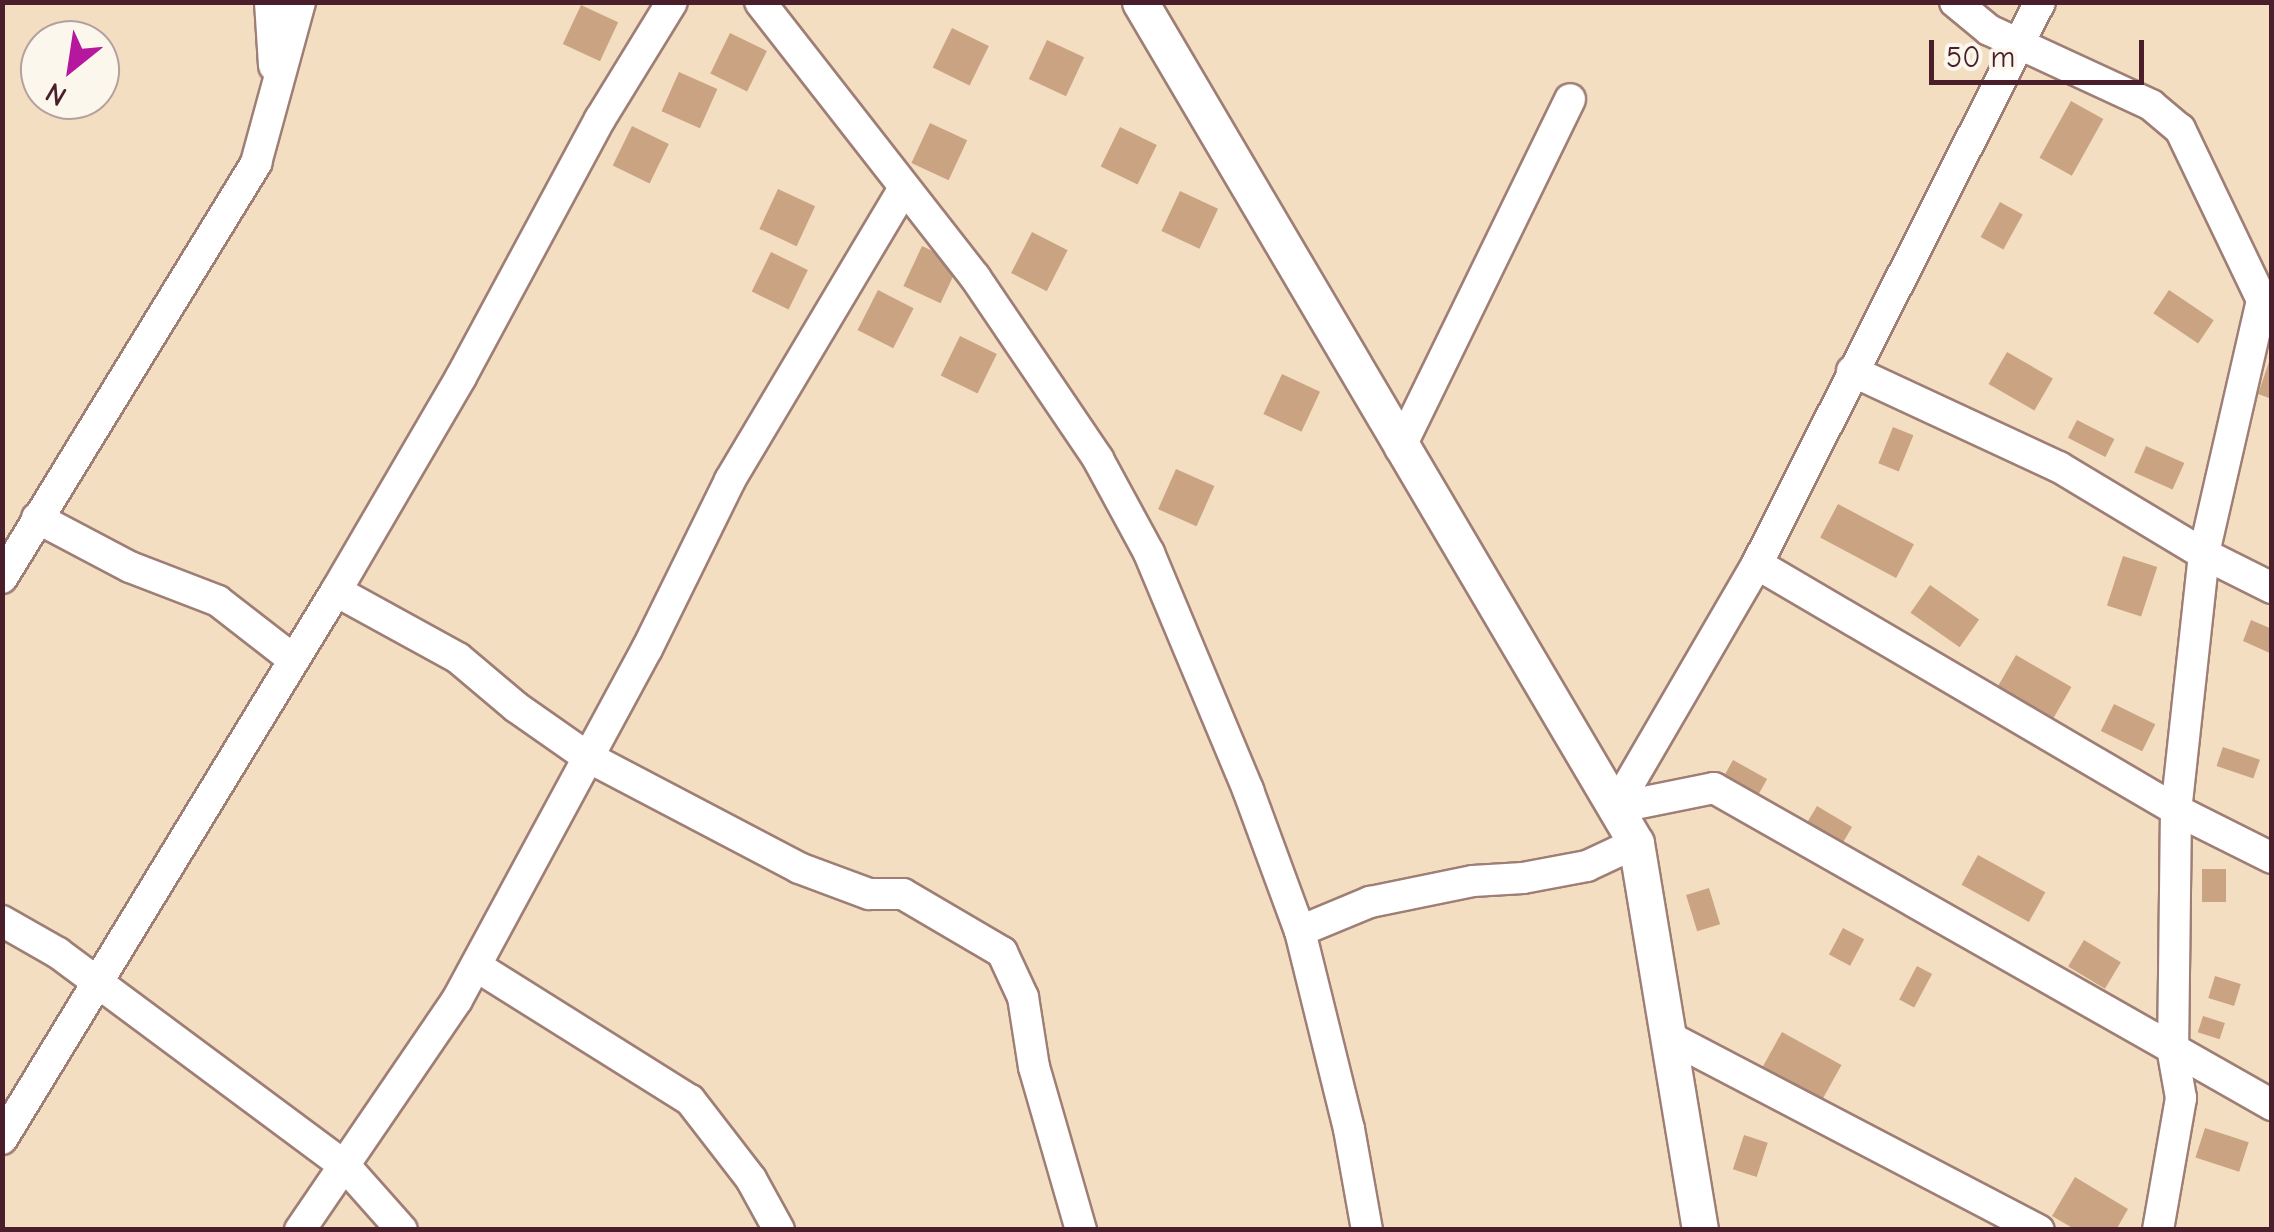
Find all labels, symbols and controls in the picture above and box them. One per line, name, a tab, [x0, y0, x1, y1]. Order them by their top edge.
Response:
north arrow	[20, 20, 120, 120]
scale bar	[1934, 20, 2149, 82]
text: 50 m	[1946, 40, 2015, 75]
text: N	[40, 76, 72, 113]

